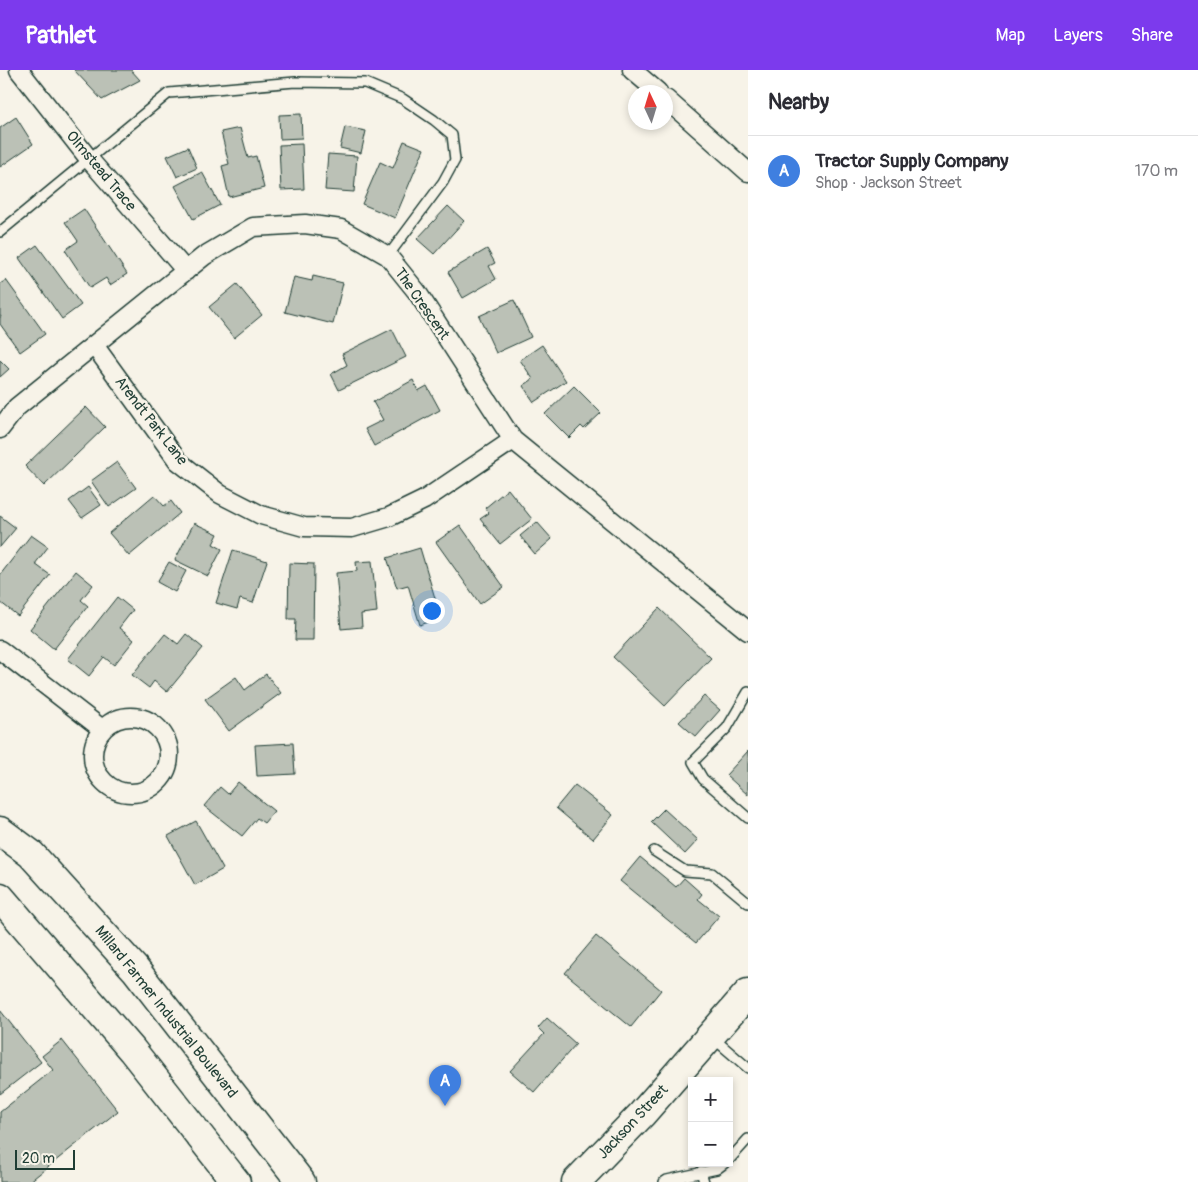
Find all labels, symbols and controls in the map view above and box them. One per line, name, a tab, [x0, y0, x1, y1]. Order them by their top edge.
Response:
text: Pathlet	[25, 21, 96, 50]
text: Map	[996, 24, 1025, 47]
text: Layers	[1053, 24, 1103, 47]
text: Share	[1131, 24, 1173, 47]
north arrow	[628, 85, 673, 130]
text: Nearby	[768, 89, 829, 116]
street label: Olmstead Trace	[62, 127, 141, 216]
text: Tractor Supply Company	[815, 149, 1008, 173]
text: A	[779, 161, 789, 181]
text: 170 m	[1135, 161, 1178, 181]
text: Shop · Jackson Street	[815, 173, 962, 193]
street label: The Crescent	[390, 264, 454, 344]
street label: Arendt Park Lane	[110, 373, 192, 470]
your location	[419, 598, 445, 624]
street label: Millard Farmer Industrial Boulevard	[91, 922, 241, 1102]
pin: A	[429, 1065, 461, 1106]
map controls	[688, 1077, 733, 1167]
button: +	[688, 1077, 733, 1122]
street label: Jackson Street	[594, 1080, 673, 1163]
button: −	[688, 1122, 733, 1167]
scale bar	[15, 1147, 75, 1170]
text: 20 m	[22, 1150, 55, 1167]

